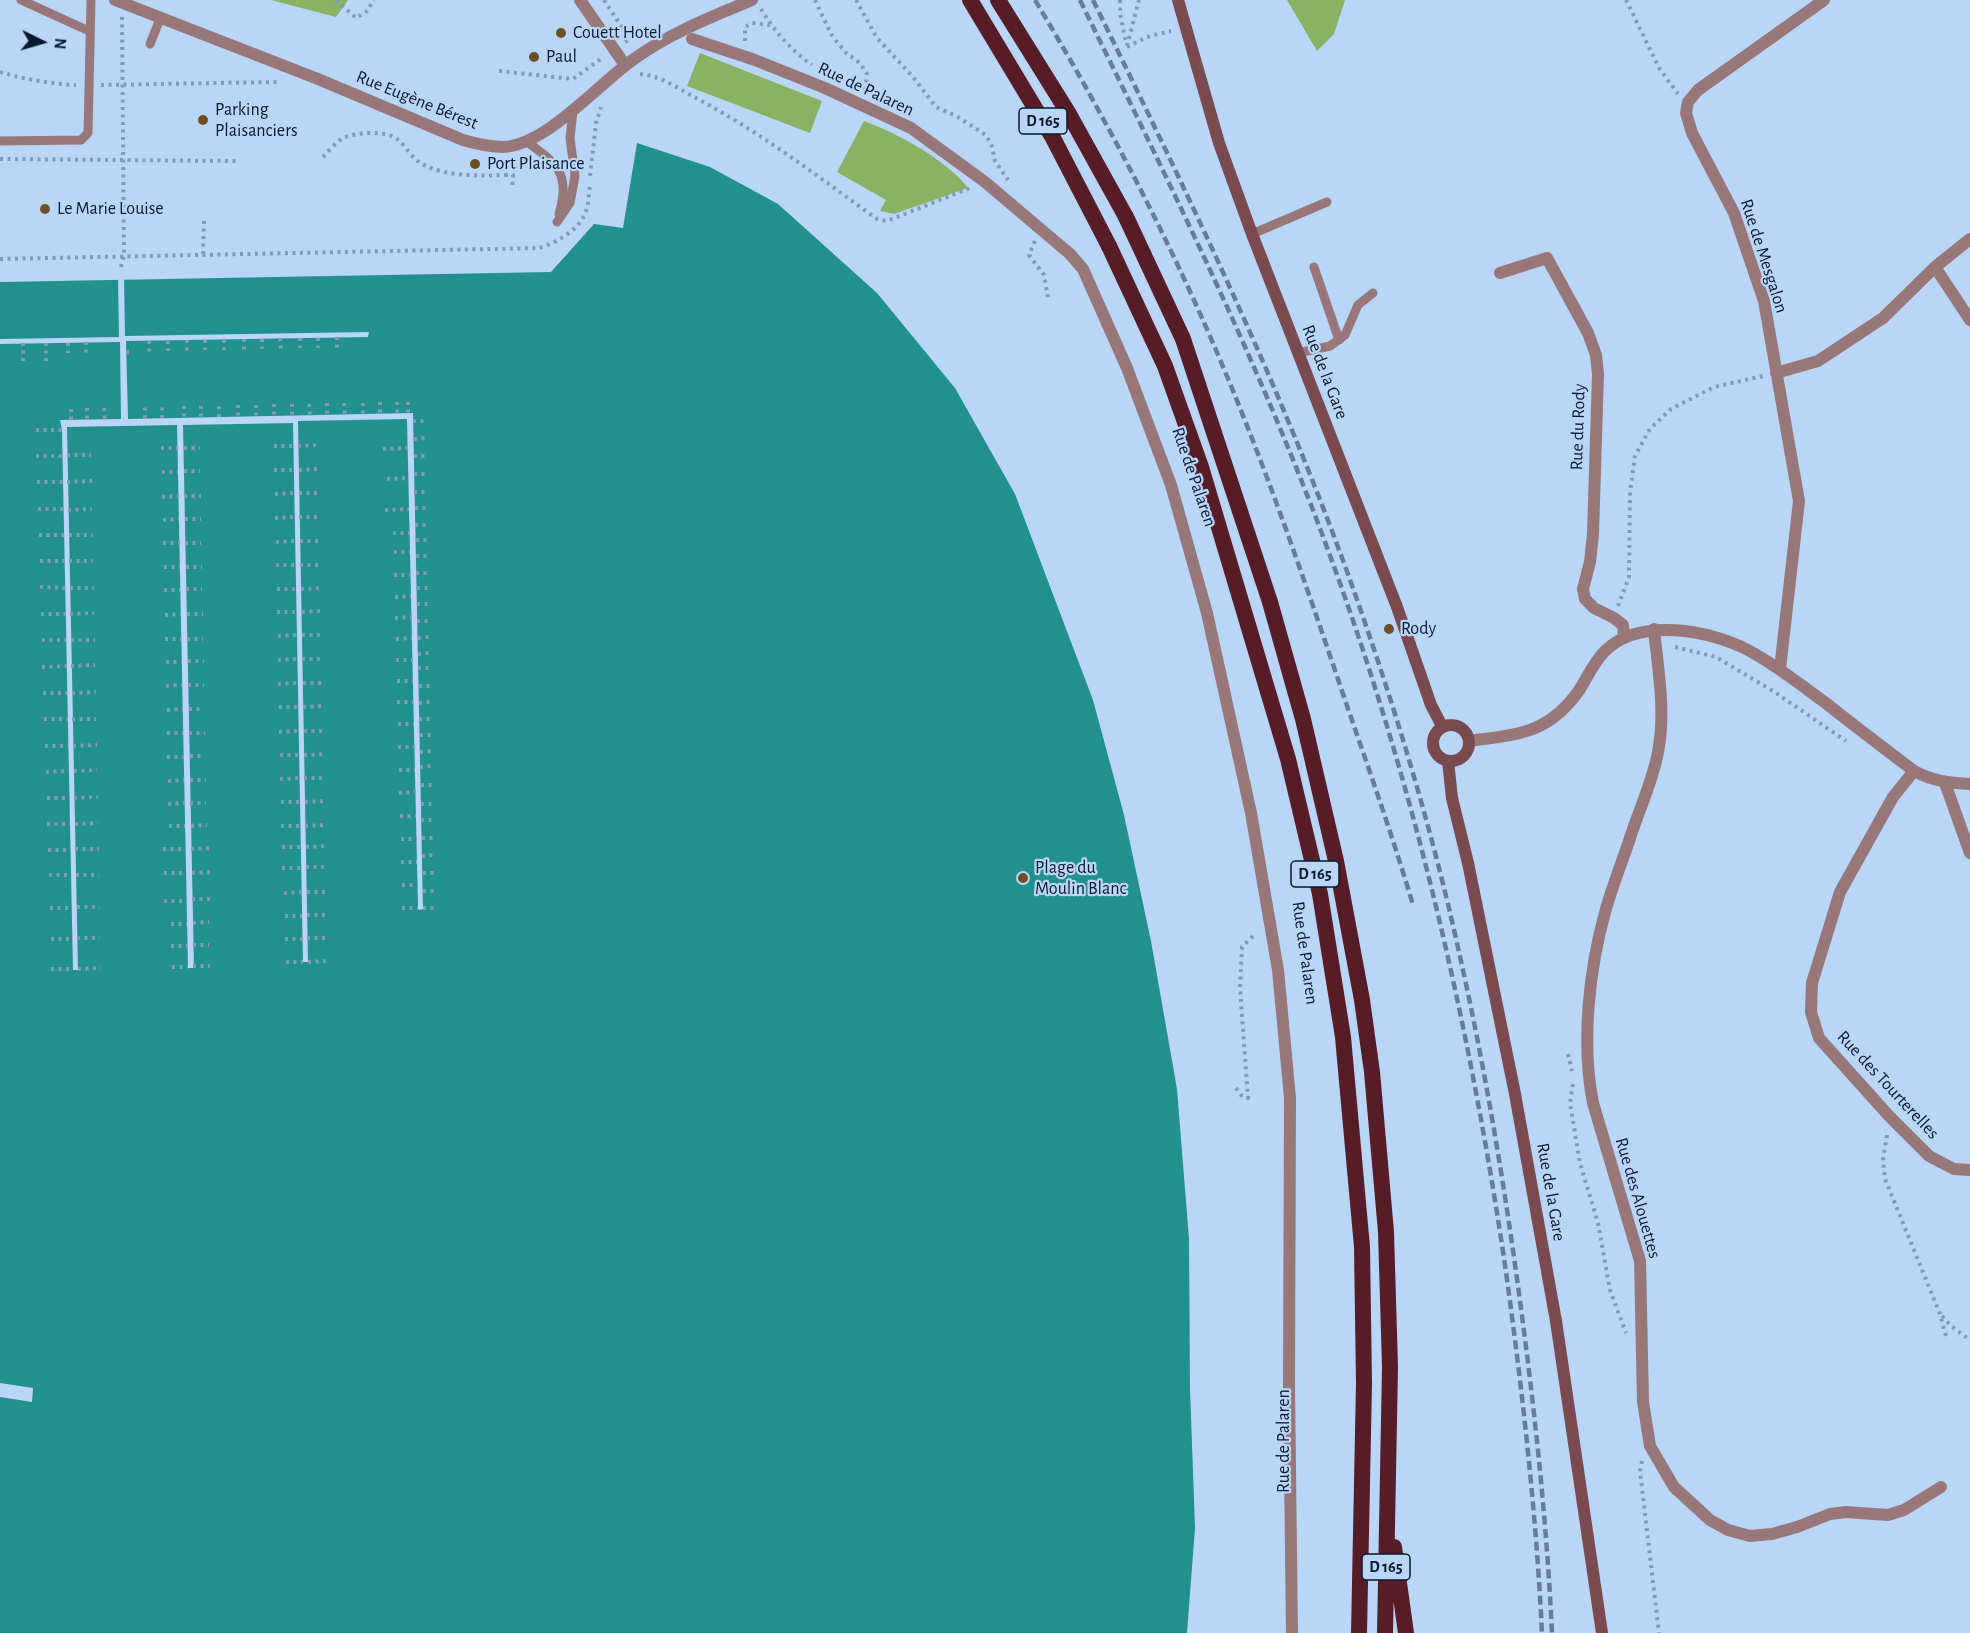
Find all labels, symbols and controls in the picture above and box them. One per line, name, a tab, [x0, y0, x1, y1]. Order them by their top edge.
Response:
north arrow	[12, 12, 72, 72]
place label: Couett Hotel	[573, 22, 662, 44]
marker: Couett Hotel	[554, 26, 568, 40]
text: N	[51, 37, 68, 50]
place label: Paul	[546, 46, 577, 68]
marker: Paul	[527, 50, 541, 64]
street label: Rue de Palaren	[814, 57, 918, 121]
street label: Rue Eugène Bérest	[353, 66, 481, 134]
place label: Parking Plaisanciers	[215, 99, 298, 142]
road number: D 165	[1019, 108, 1067, 134]
marker: Parking Plaisanciers	[196, 113, 210, 127]
place label: Port Plaisance	[487, 153, 585, 175]
marker: Port Plaisance	[468, 157, 482, 171]
street label: Rue de Mesgalon	[1735, 196, 1793, 316]
place label: Le Marie Louise	[57, 198, 164, 220]
marker: Le Marie Louise	[38, 202, 52, 216]
street label: Rue de la Gare	[1297, 322, 1353, 422]
street label: Rue du Rody	[1566, 383, 1590, 471]
street label: Rue de Palaren	[1167, 424, 1221, 530]
place label: Rody	[1401, 618, 1436, 640]
marker: Rody	[1382, 622, 1396, 636]
place label: Plage du Moulin Blanc	[1035, 857, 1126, 900]
road number: D 165	[1291, 861, 1339, 887]
marker: Plage du Moulin Blanc	[1016, 871, 1030, 885]
street label: Rue de Palaren	[1287, 900, 1323, 1006]
street label: Rue des Tourterelles	[1832, 1026, 1944, 1144]
street label: Rue des Alouettes	[1610, 1135, 1666, 1261]
street label: Rue de la Gare	[1532, 1141, 1570, 1243]
street label: Rue de Palaren	[1273, 1389, 1295, 1493]
road number: D 165	[1362, 1554, 1410, 1580]

